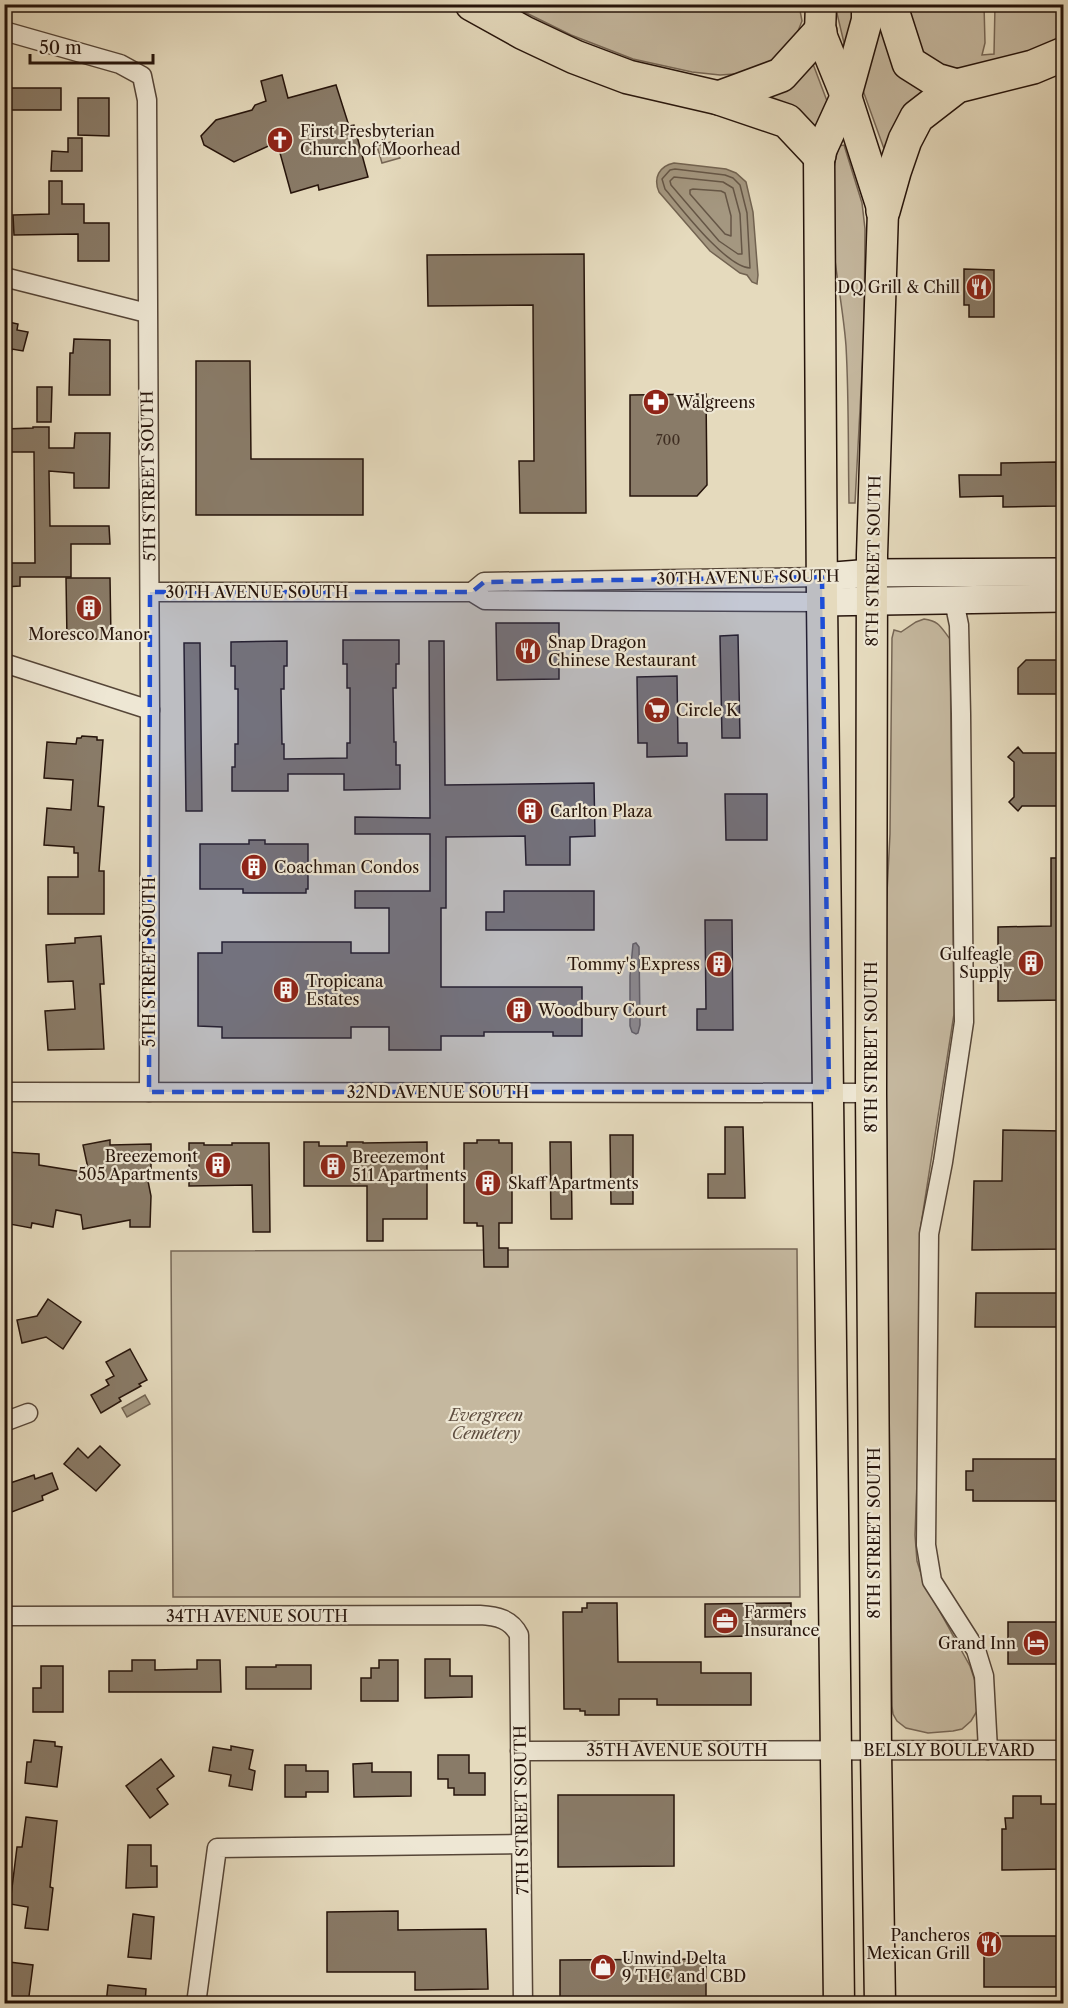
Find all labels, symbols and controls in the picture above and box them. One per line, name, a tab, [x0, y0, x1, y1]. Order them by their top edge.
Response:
scale bar	[30, 27, 153, 65]
text: 50 m	[39, 37, 82, 59]
place label: First Presbyterian Church of Moorhead	[300, 121, 461, 159]
church icon: First Presbyterian Church of Moorhead	[265, 125, 295, 155]
restaurant icon: DQ Grill & Chill	[964, 272, 994, 302]
place label: DQ Grill & Chill	[837, 277, 960, 297]
pharmacy icon: Walgreens	[641, 387, 671, 417]
street label: 5TH STREET SOUTH	[137, 391, 159, 561]
place label: Walgreens	[675, 392, 755, 412]
house number: 700	[656, 431, 680, 449]
street label: 8TH STREET SOUTH	[862, 475, 884, 647]
street label: 30TH AVENUE SOUTH	[656, 565, 840, 589]
street label: 30TH AVENUE SOUTH	[165, 582, 349, 602]
building icon: Moresco Manor	[74, 593, 104, 623]
place label: Moresco Manor	[28, 624, 150, 644]
place label: Snap Dragon Chinese Restaurant	[548, 632, 697, 670]
restaurant icon: Snap Dragon Chinese Restaurant	[513, 636, 543, 666]
supermarket icon: Circle K	[642, 695, 672, 725]
place label: Circle K	[676, 700, 739, 720]
building icon: Carlton Plaza	[515, 796, 545, 826]
place label: Carlton Plaza	[550, 801, 653, 821]
building icon: Coachman Condos	[239, 852, 269, 882]
place label: Coachman Condos	[274, 857, 419, 877]
street label: 5TH STREET SOUTH	[139, 877, 159, 1047]
place label: Gulfeagle Supply	[939, 944, 1013, 982]
building icon: Gulfeagle Supply	[1016, 948, 1046, 978]
building icon: Tommy's Express	[704, 949, 734, 979]
place label: Tommy's Express	[567, 954, 700, 974]
street label: 8TH STREET SOUTH	[861, 961, 881, 1133]
place label: Tropicana Estates	[306, 971, 384, 1009]
building icon: Tropicana Estates	[271, 975, 301, 1005]
building icon: Woodbury Court	[504, 995, 534, 1025]
place label: Woodbury Court	[537, 1000, 667, 1020]
street label: 32ND AVENUE SOUTH	[347, 1082, 529, 1102]
place label: Breezemont 505 Apartments	[78, 1146, 198, 1184]
place label: Breezemont 511 Apartments	[352, 1147, 467, 1185]
building icon: Breezemont 505 Apartments	[203, 1150, 233, 1180]
building icon: Breezemont 511 Apartments	[318, 1151, 348, 1181]
building icon: Skaff Apartments	[473, 1168, 503, 1198]
place label: Skaff Apartments	[508, 1173, 639, 1193]
park label: Evergreen Cemetery	[447, 1405, 523, 1443]
street label: 8TH STREET SOUTH	[864, 1447, 884, 1619]
place label: Farmers Insurance	[744, 1602, 819, 1640]
street label: 34TH AVENUE SOUTH	[166, 1606, 348, 1626]
office icon: Farmers Insurance	[710, 1606, 740, 1636]
hotel icon: Grand Inn	[1021, 1628, 1051, 1658]
place label: Grand Inn	[938, 1633, 1016, 1653]
street label: 7TH STREET SOUTH	[510, 1725, 532, 1895]
street label: 35TH AVENUE SOUTH	[586, 1740, 768, 1760]
street label: BELSLY BOULEVARD	[863, 1740, 1035, 1760]
place label: Pancheros Mexican Grill	[867, 1925, 970, 1963]
restaurant icon: Pancheros Mexican Grill	[974, 1929, 1004, 1959]
place label: Unwind Delta 9 THC and CBD	[622, 1948, 746, 1986]
shop icon: Unwind Delta 9 THC and CBD	[588, 1952, 618, 1982]

